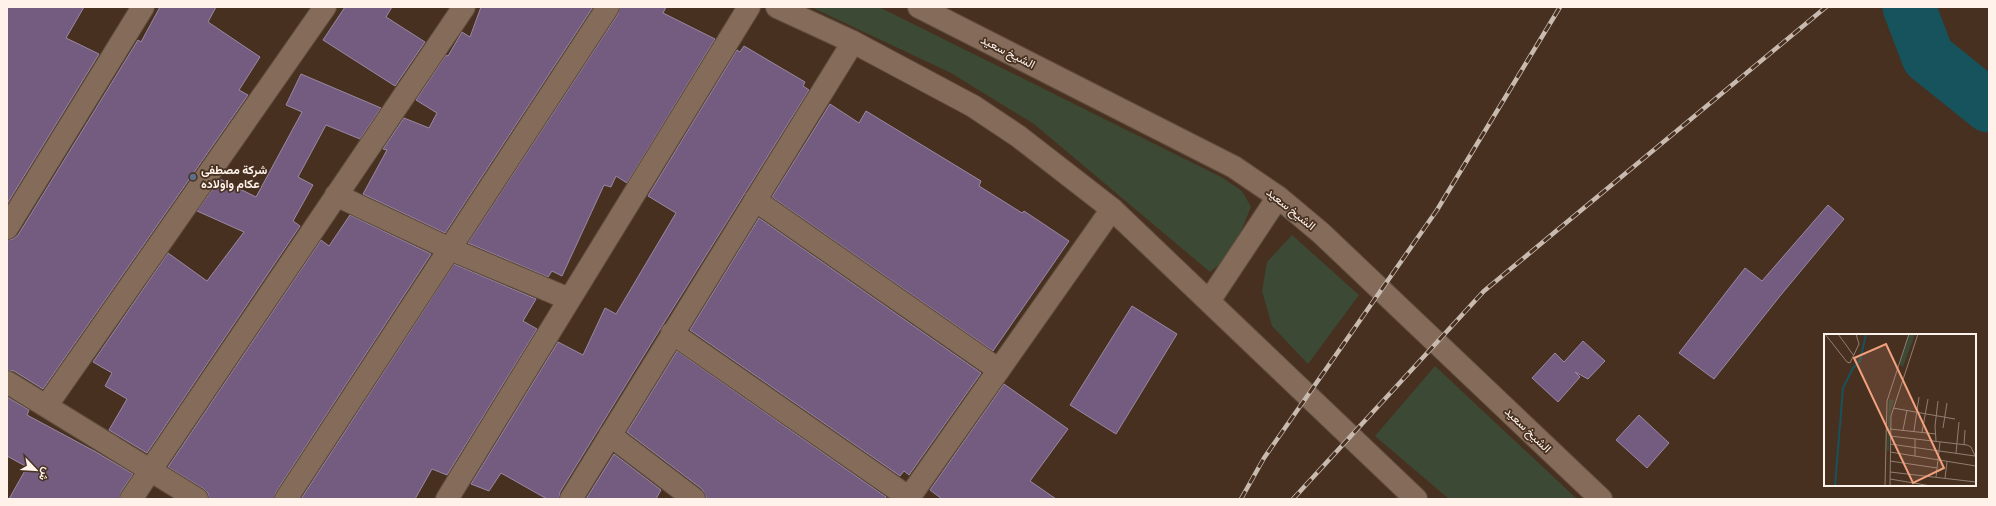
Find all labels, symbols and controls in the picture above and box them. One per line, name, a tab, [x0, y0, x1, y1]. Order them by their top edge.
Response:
street label: الشيخ سعيد	[978, 31, 1038, 73]
place label: شركة مصطفى عكام واولاده	[201, 162, 268, 193]
marker: شركة مصطفى عكام واولاده	[188, 172, 198, 182]
street label: الشيخ سعيد	[1262, 184, 1319, 235]
inset map	[1824, 334, 1976, 486]
street label: الشيخ سعيد	[1500, 404, 1555, 457]
north arrow	[16, 450, 56, 490]
text: ش	[35, 465, 54, 483]

